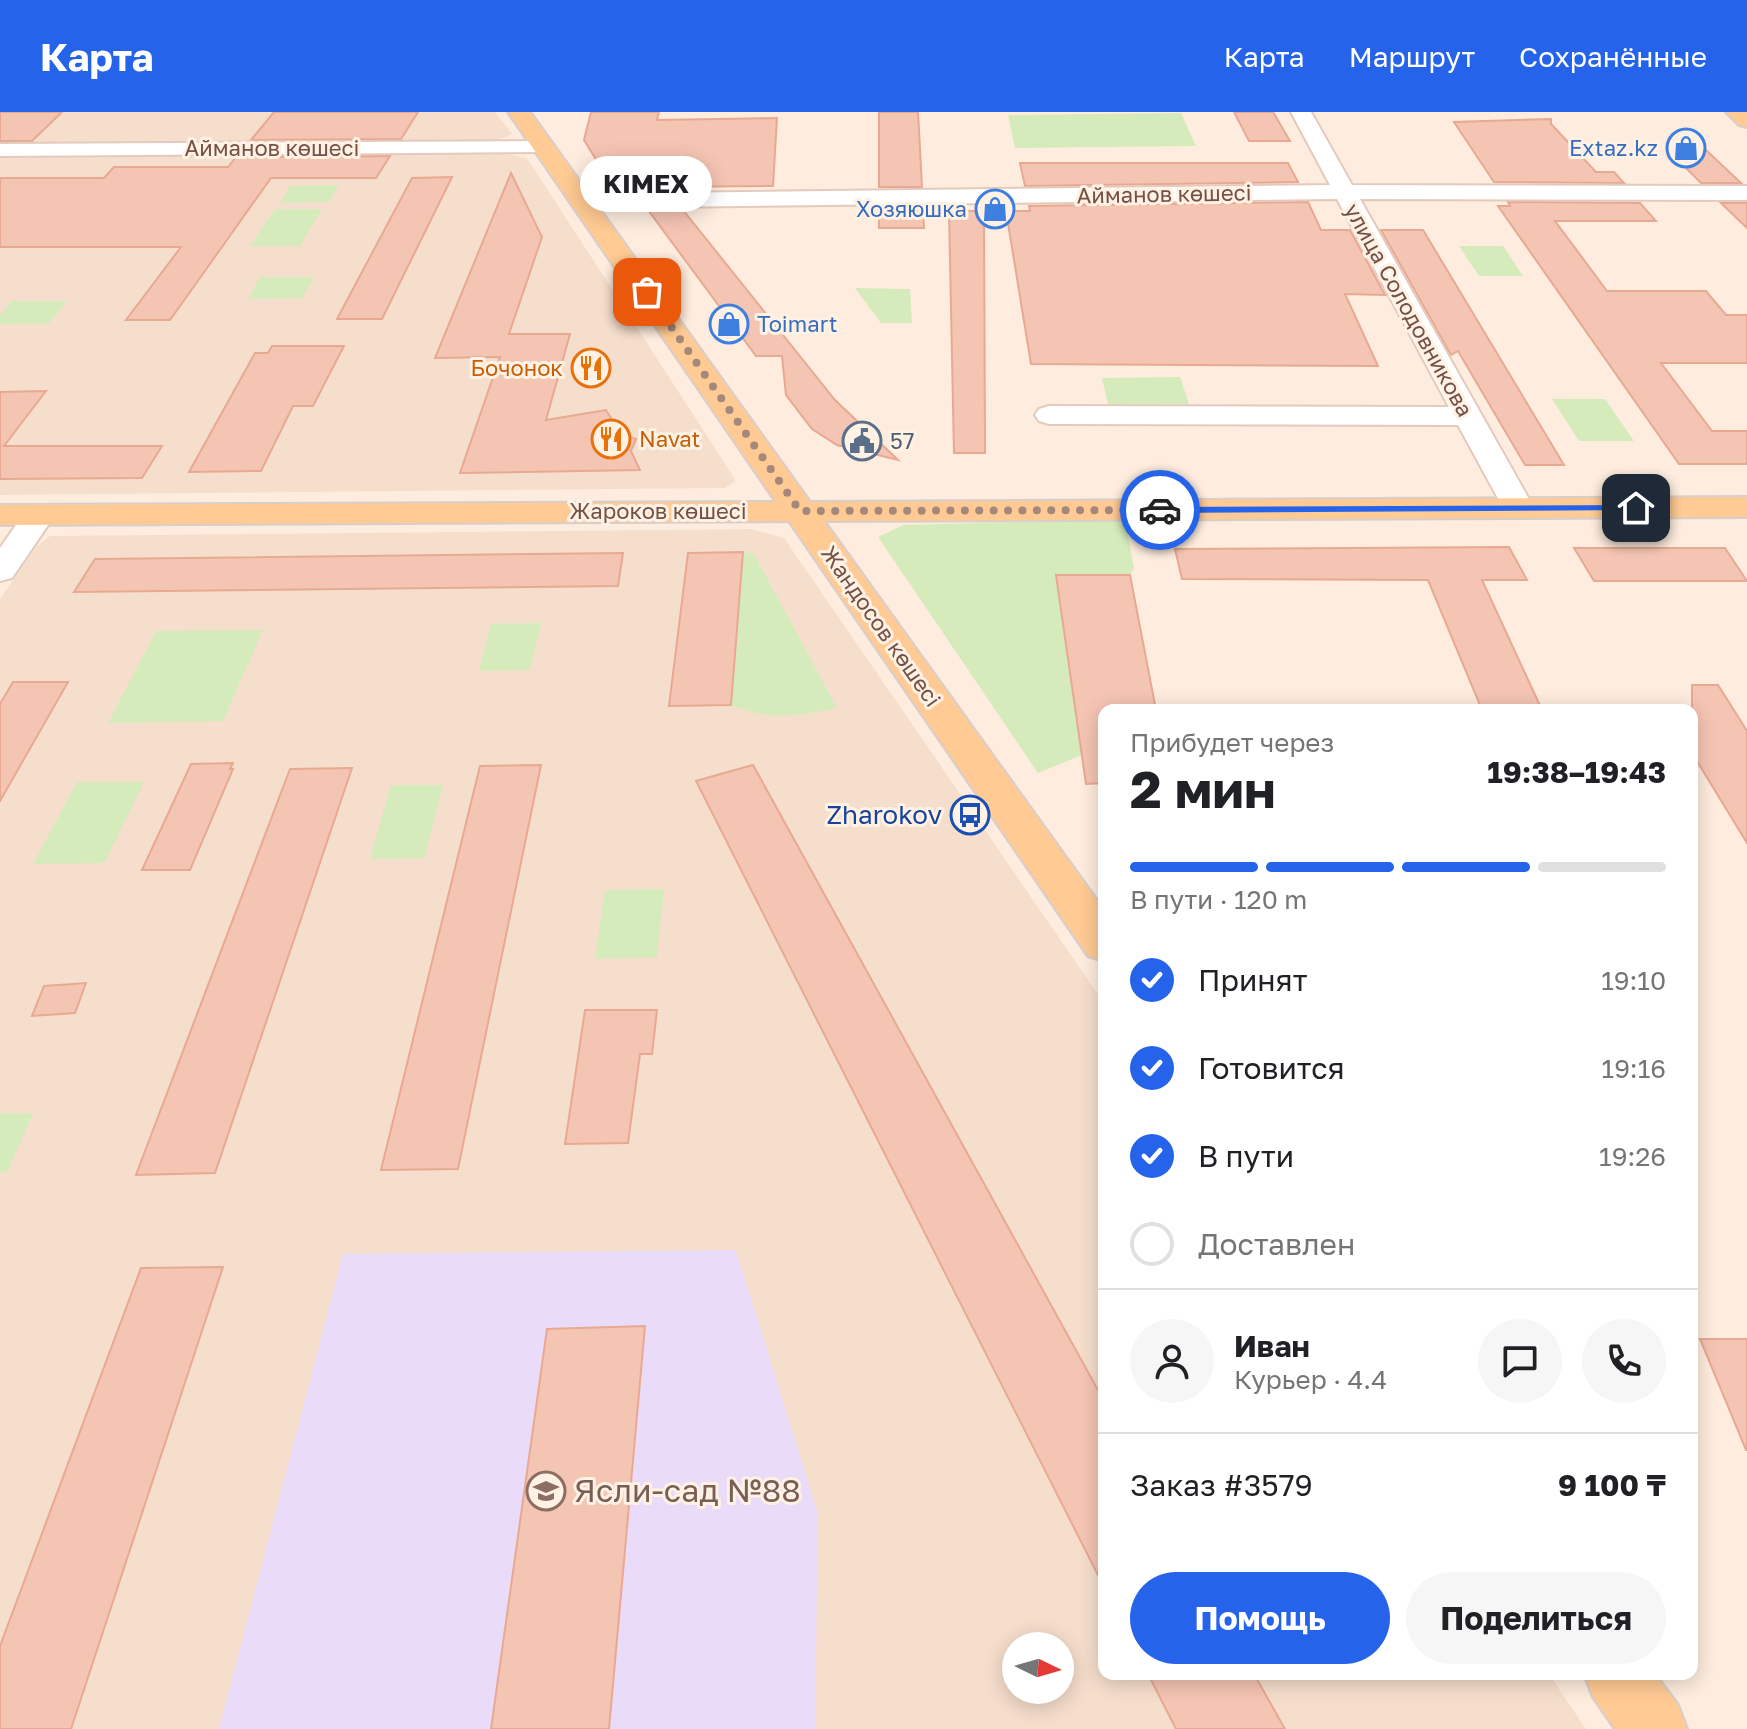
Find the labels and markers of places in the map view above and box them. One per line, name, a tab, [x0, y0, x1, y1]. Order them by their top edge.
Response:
shop icon: Extaz.kz	[1665, 127, 1707, 169]
place label: Extaz.kz	[1569, 134, 1658, 161]
callout: KIMEX	[581, 156, 713, 212]
shop icon: Хозяюшка	[974, 188, 1016, 230]
place label: Хозяюшка	[856, 195, 967, 222]
pin	[613, 258, 681, 326]
shop icon: Toimart	[708, 303, 750, 345]
place label: Toimart	[757, 310, 837, 337]
restaurant icon: Бочонок	[570, 347, 612, 389]
place label: Бочонок	[470, 354, 563, 381]
restaurant icon: Navat	[590, 418, 632, 460]
public building icon: 57	[841, 420, 883, 462]
place label: Navat	[639, 425, 700, 452]
place label: 57	[890, 427, 914, 454]
pin	[1602, 474, 1670, 542]
bus stop icon: Zharokov	[949, 794, 991, 836]
place label: Zharokov	[826, 799, 942, 830]
school or university icon: Ясли-сад №88	[525, 1470, 567, 1512]
place label: Ясли-сад №88	[574, 1471, 801, 1509]

